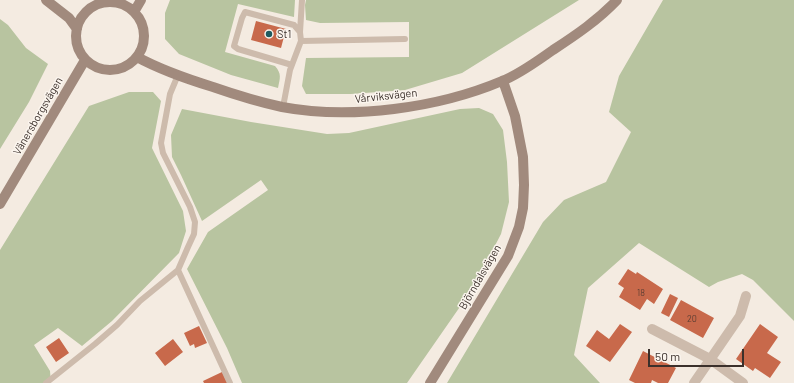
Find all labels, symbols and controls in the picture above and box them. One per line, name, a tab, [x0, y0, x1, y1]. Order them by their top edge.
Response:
place label: St1	[277, 27, 291, 41]
marker: St1	[264, 29, 274, 39]
street label: Vänersborgsvägen	[10, 75, 66, 157]
street label: Vårviksvägen	[354, 86, 418, 106]
street label: Björndalsvägen	[456, 242, 504, 312]
house number: 18	[637, 288, 645, 298]
house number: 20	[687, 314, 697, 324]
scale bar	[650, 341, 746, 367]
text: 50 m	[655, 349, 680, 363]

